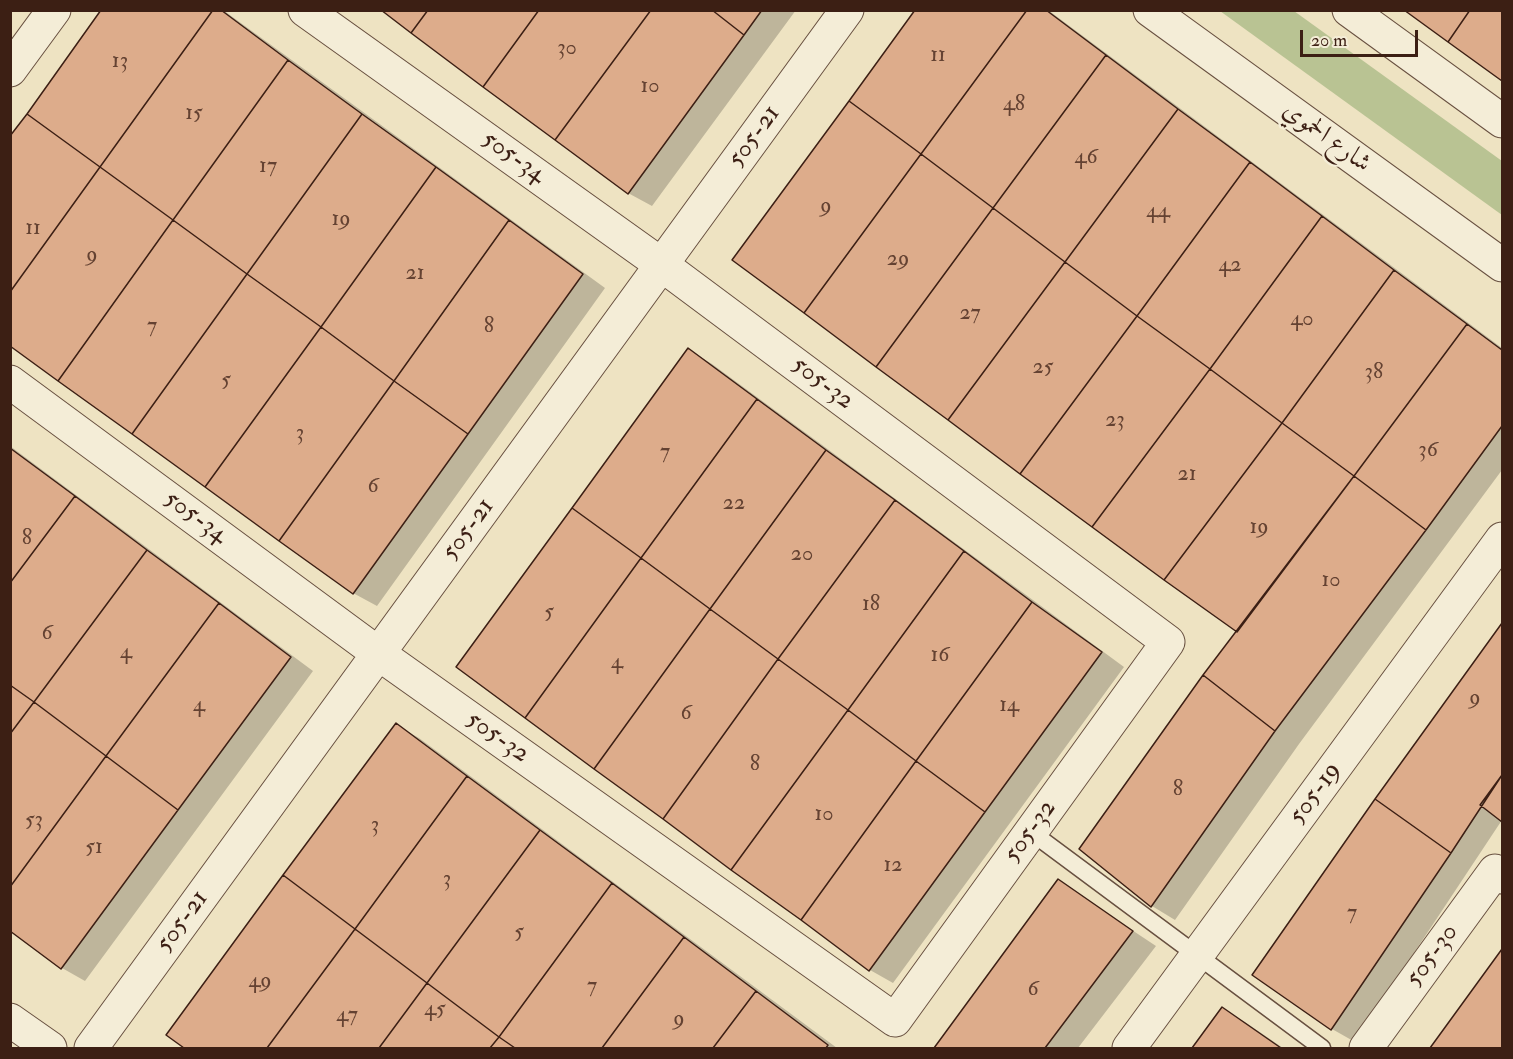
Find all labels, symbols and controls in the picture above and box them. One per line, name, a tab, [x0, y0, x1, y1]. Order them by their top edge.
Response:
scale bar	[1303, 18, 1422, 56]
text: 20 m	[1311, 29, 1347, 52]
house number: 30	[557, 36, 577, 62]
house number: 11	[930, 43, 946, 69]
house number: 13	[112, 49, 128, 75]
house number: 10	[640, 74, 660, 100]
house number: 48	[1003, 92, 1025, 118]
street label: شارع الحموي	[1276, 95, 1376, 181]
street label: 505-21	[722, 100, 788, 174]
house number: 15	[185, 101, 203, 127]
street label: 505-34	[475, 125, 551, 191]
house number: 46	[1075, 145, 1097, 171]
house number: 17	[259, 154, 277, 180]
house number: 9	[820, 194, 832, 220]
house number: 44	[1146, 199, 1170, 225]
house number: 19	[331, 207, 351, 233]
house number: 11	[25, 216, 41, 242]
house number: 9	[86, 243, 98, 269]
house number: 29	[887, 247, 909, 273]
house number: 42	[1218, 253, 1242, 279]
house number: 21	[405, 261, 425, 287]
house number: 27	[959, 301, 981, 327]
house number: 40	[1290, 307, 1314, 333]
house number: 7	[147, 314, 157, 340]
house number: 8	[484, 314, 494, 340]
street label: 505-32	[785, 350, 859, 418]
house number: 25	[1033, 355, 1053, 381]
house number: 38	[1365, 360, 1383, 386]
house number: 5	[221, 368, 231, 394]
house number: 23	[1105, 408, 1125, 434]
house number: 3	[296, 421, 304, 447]
house number: 36	[1418, 438, 1438, 464]
house number: 7	[660, 440, 670, 466]
house number: 21	[1177, 462, 1197, 488]
house number: 6	[367, 474, 379, 500]
street label: 505-34	[157, 485, 233, 551]
house number: 22	[723, 491, 745, 517]
street label: 505-21	[436, 493, 502, 567]
house number: 19	[1249, 515, 1269, 541]
house number: 8	[22, 526, 32, 552]
house number: 20	[791, 542, 813, 568]
house number: 10	[1321, 568, 1341, 594]
house number: 18	[862, 592, 880, 618]
house number: 5	[544, 600, 554, 626]
house number: 6	[41, 621, 53, 647]
house number: 4	[120, 640, 132, 666]
house number: 16	[931, 643, 949, 669]
house number: 4	[611, 650, 623, 676]
house number: 9	[1469, 686, 1481, 712]
house number: 4	[193, 693, 205, 719]
house number: 14	[999, 693, 1019, 719]
house number: 6	[680, 701, 692, 727]
street label: 505-32	[459, 705, 535, 771]
house number: 8	[750, 752, 760, 778]
street label: 505-19	[1283, 757, 1349, 831]
house number: 8	[1173, 777, 1183, 803]
street label: 505-32	[998, 794, 1064, 870]
house number: 10	[814, 802, 834, 828]
house number: 53	[25, 808, 43, 834]
house number: 3	[371, 813, 379, 839]
house number: 51	[85, 835, 103, 861]
house number: 12	[883, 853, 903, 879]
house number: 3	[443, 867, 451, 893]
street label: 505-21	[150, 885, 216, 959]
house number: 7	[1347, 901, 1357, 927]
street label: 505-30	[1400, 918, 1466, 994]
house number: 5	[514, 920, 524, 946]
house number: 49	[248, 969, 272, 995]
house number: 7	[587, 974, 597, 1000]
house number: 6	[1027, 977, 1039, 1003]
house number: 45	[424, 997, 446, 1023]
house number: 47	[336, 1003, 358, 1029]
house number: 9	[673, 1007, 685, 1033]

